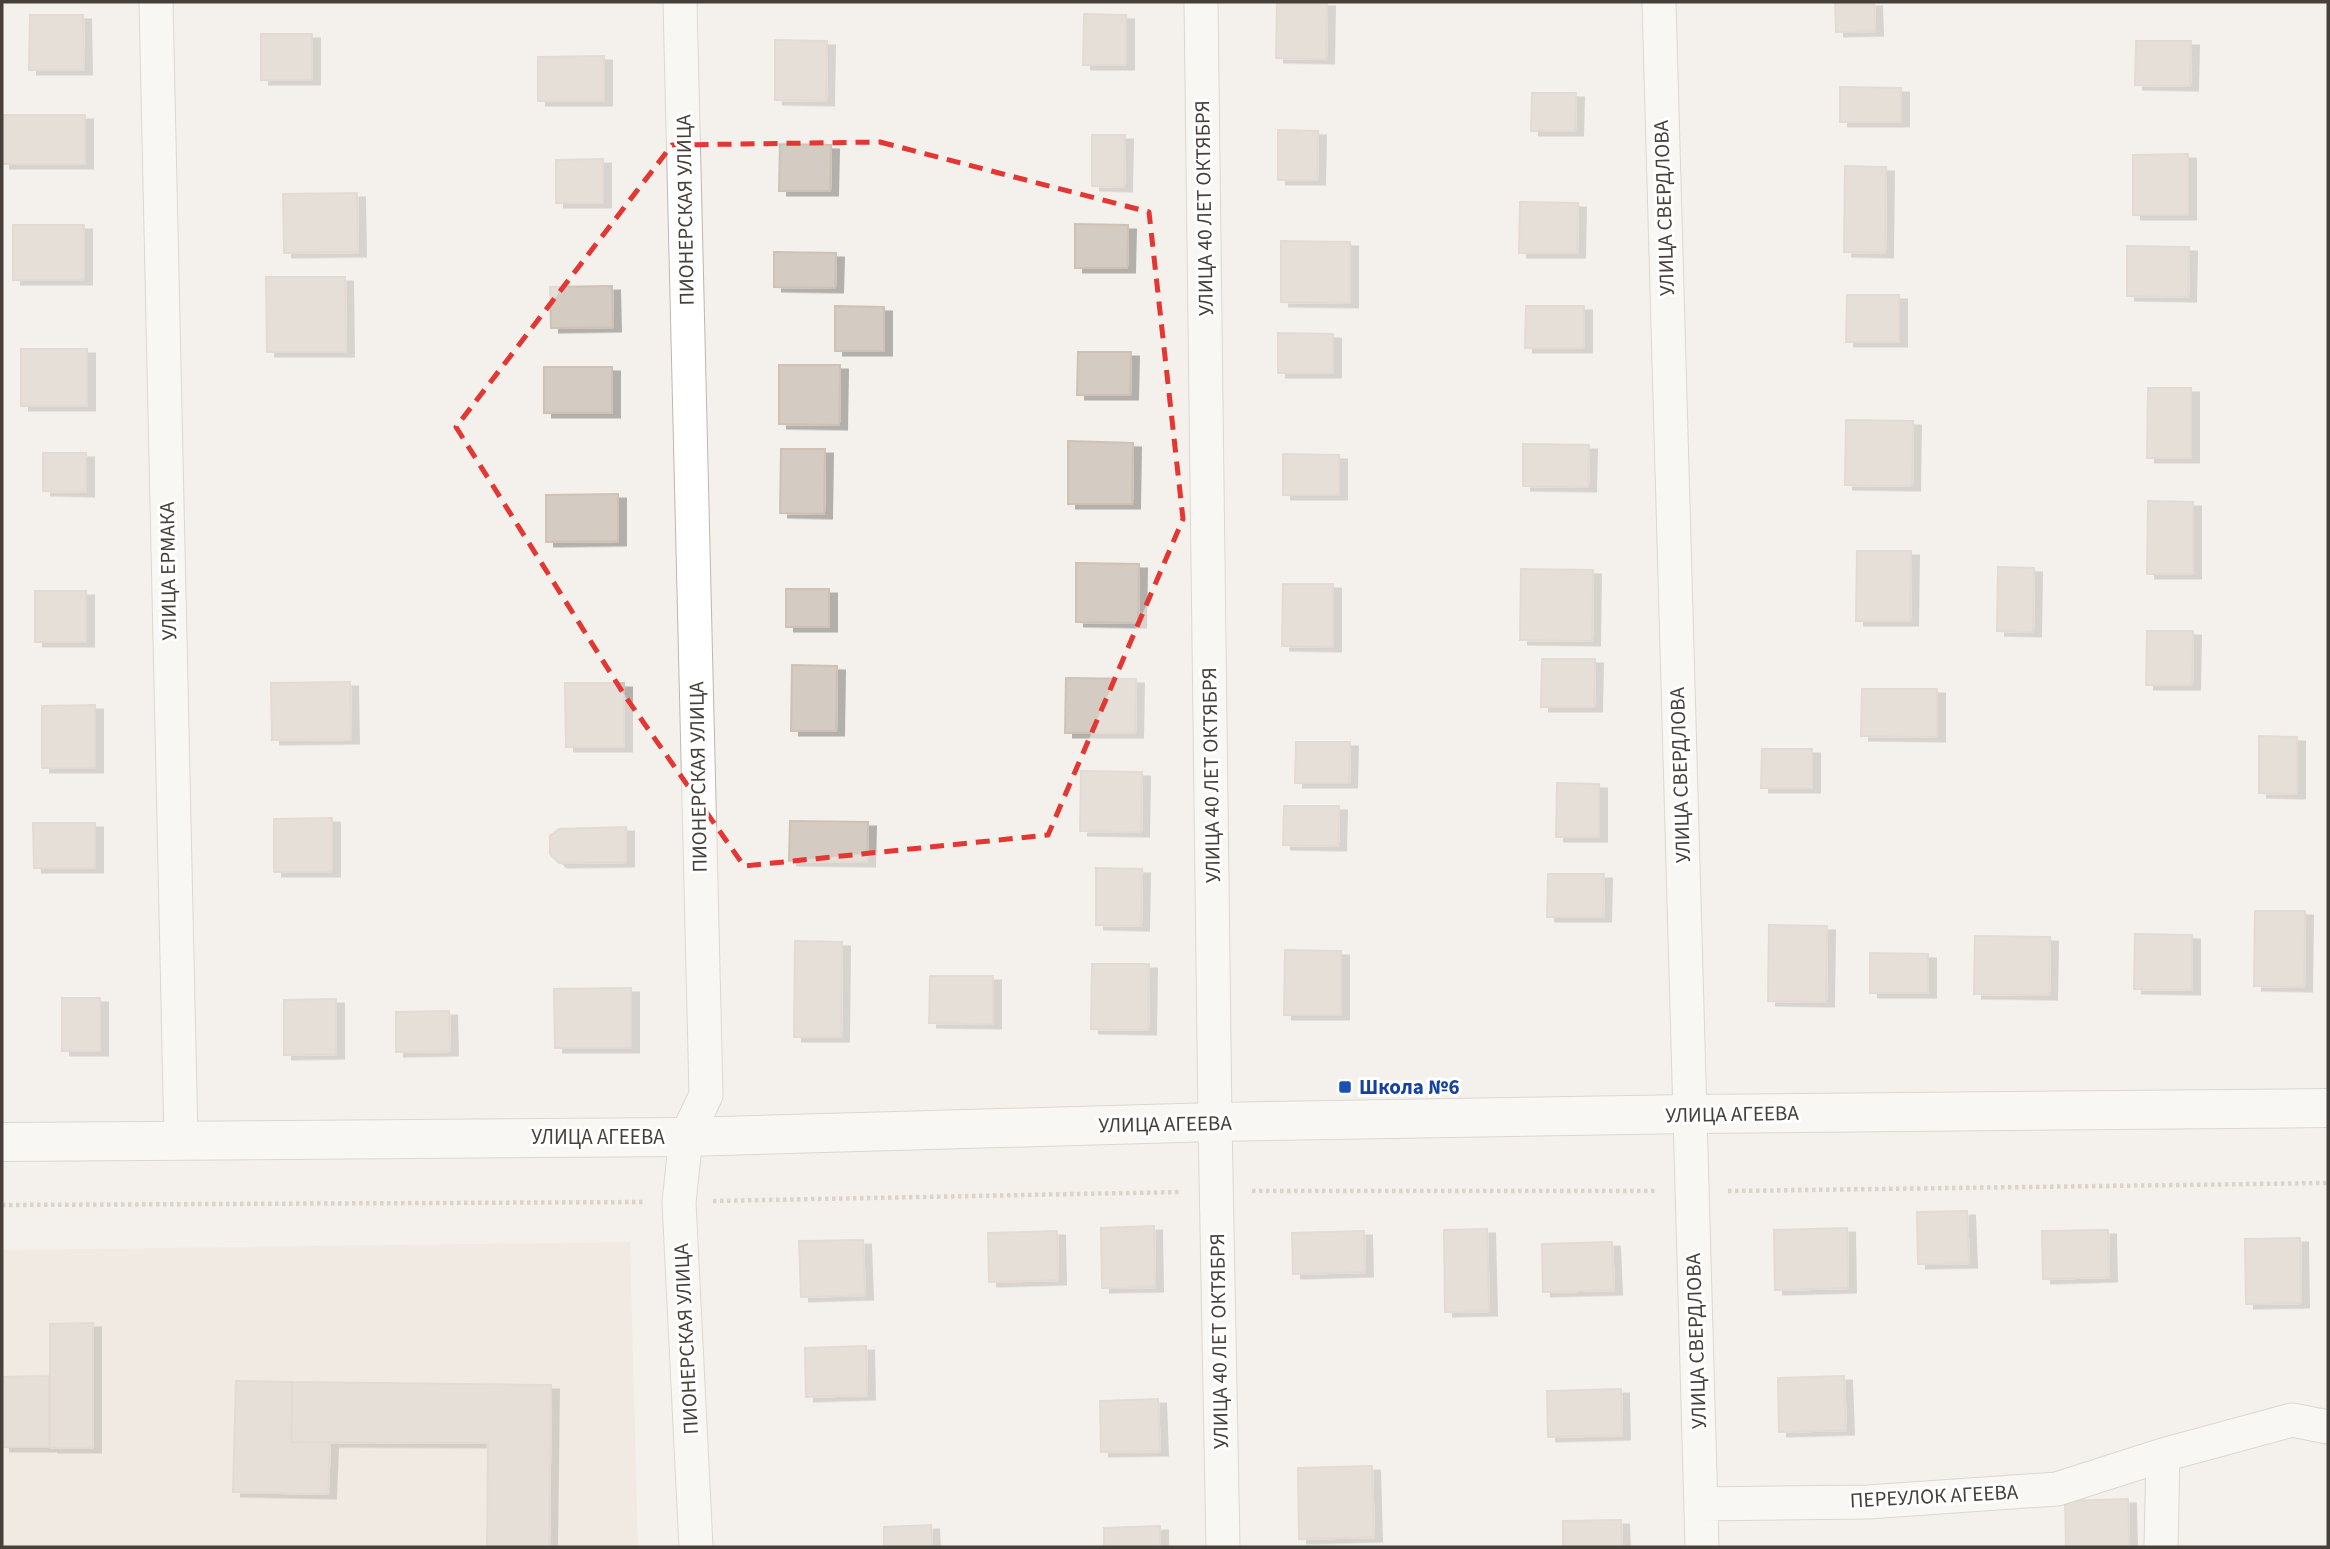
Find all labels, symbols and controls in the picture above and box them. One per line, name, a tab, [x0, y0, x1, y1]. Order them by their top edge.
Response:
street label: УЛИЦА 40 ЛЕТ ОКТЯБРЯ	[1187, 100, 1221, 316]
street label: ПИОНЕРСКАЯ УЛИЦА	[668, 113, 702, 306]
street label: УЛИЦА СВЕРДЛОВА	[1646, 119, 1682, 296]
street label: УЛИЦА ЕРМАКА	[152, 501, 184, 641]
street label: УЛИЦА 40 ЛЕТ ОКТЯБРЯ	[1194, 667, 1228, 883]
street label: ПИОНЕРСКАЯ УЛИЦА	[681, 680, 715, 873]
street label: УЛИЦА СВЕРДЛОВА	[1662, 686, 1698, 863]
place label: Школа №6	[1359, 1072, 1460, 1102]
marker: Школа №6	[1337, 1079, 1353, 1095]
street label: УЛИЦА АГЕЕВА	[1665, 1098, 1800, 1130]
street label: УЛИЦА АГЕЕВА	[1098, 1108, 1233, 1140]
street label: УЛИЦА АГЕЕВА	[531, 1122, 665, 1152]
street label: УЛИЦА 40 ЛЕТ ОКТЯБРЯ	[1202, 1233, 1236, 1449]
street label: ПИОНЕРСКАЯ УЛИЦА	[666, 1242, 706, 1435]
street label: УЛИЦА СВЕРДЛОВА	[1678, 1252, 1714, 1429]
street label: ПЕРЕУЛОК АГЕЕВА	[1849, 1477, 2019, 1515]

